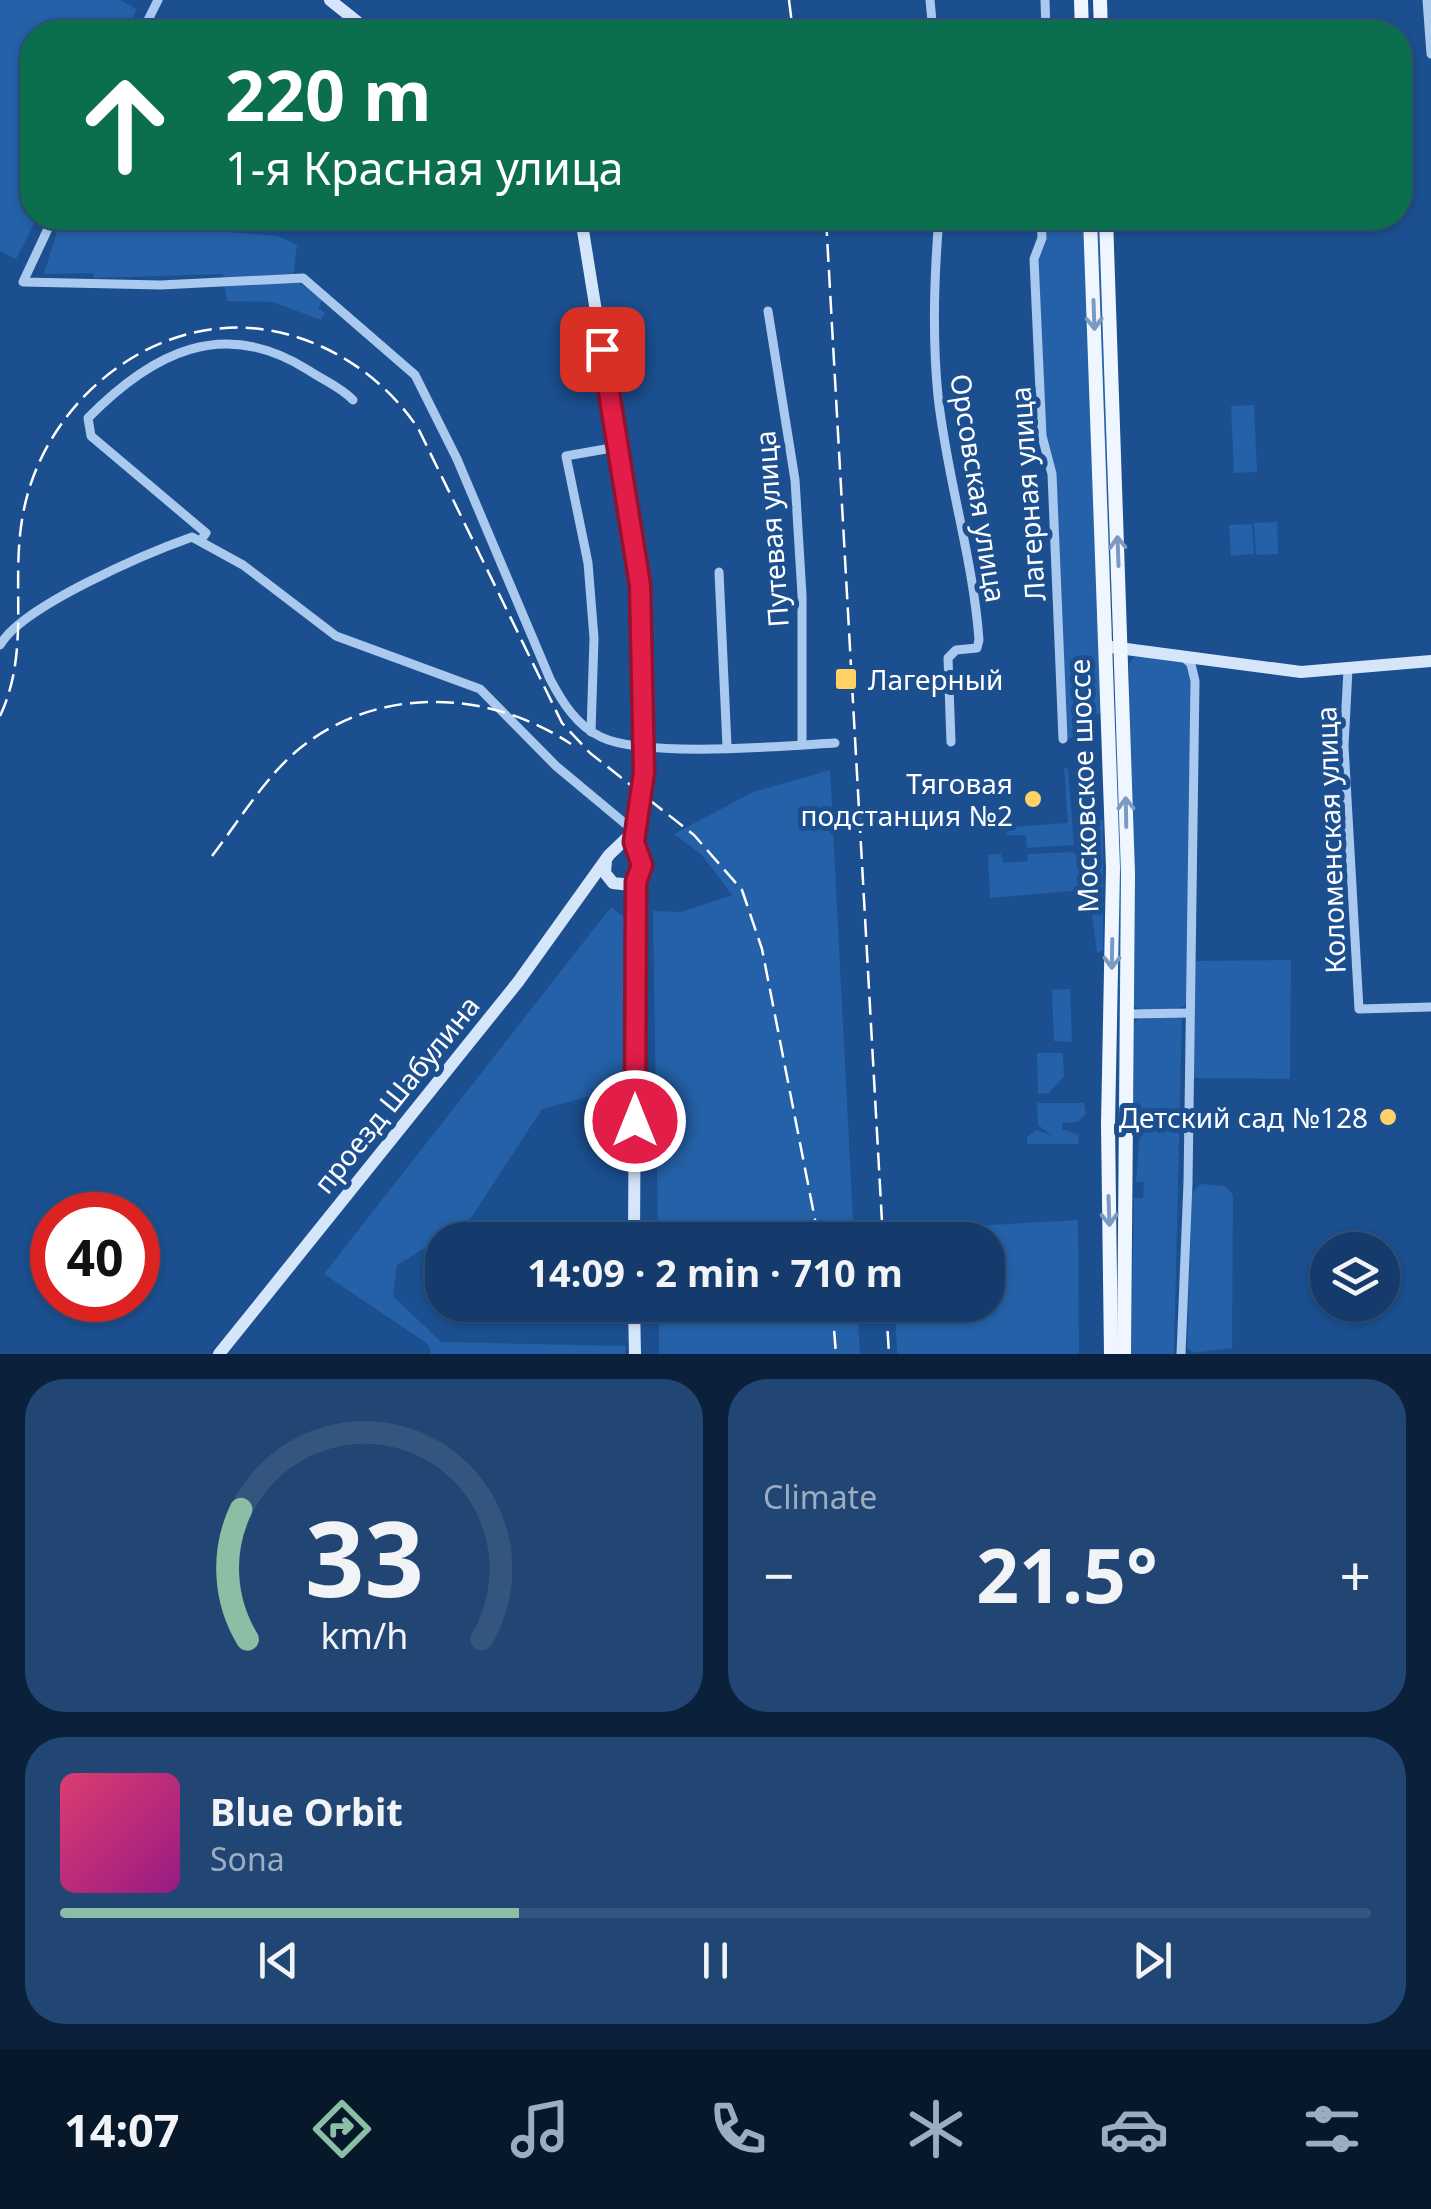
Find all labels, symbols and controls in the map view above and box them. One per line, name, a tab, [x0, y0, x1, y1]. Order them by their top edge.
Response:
text: 220 m	[225, 46, 432, 142]
icon: ahead	[60, 60, 190, 190]
text: 1-я Красная улица	[225, 137, 623, 198]
one-way arrow	[1084, 298, 1103, 330]
pin	[560, 307, 645, 392]
icon: arrive	[575, 322, 630, 377]
street label: Орсовская улица	[942, 371, 1016, 605]
street label: Лагерная улица	[1001, 385, 1053, 603]
street label: Путевая улица	[745, 429, 797, 629]
one-way arrow	[1108, 536, 1127, 568]
street label: Московское шоссе	[1060, 658, 1106, 914]
place label: Лагерный	[868, 660, 1003, 698]
marker: Лагерный	[833, 666, 859, 692]
street label: Коломенская улица	[1306, 706, 1354, 974]
place label: Тяговая подстанция №2	[801, 764, 1013, 834]
marker: Тяговая подстанция №2	[1022, 788, 1044, 810]
one-way arrow	[1117, 796, 1136, 828]
one-way arrow	[1102, 936, 1122, 969]
street label: проезд Шабулина	[305, 987, 487, 1201]
position arrow	[583, 1069, 687, 1173]
place label: Детский сад №128	[1119, 1098, 1368, 1136]
marker: Детский сад №128	[1377, 1106, 1399, 1128]
speed limit sign: 40	[30, 1192, 160, 1322]
one-way arrow	[1100, 1194, 1119, 1226]
map controls	[1310, 1232, 1400, 1322]
button: layers	[1310, 1232, 1400, 1322]
text: 14:09 · 2 min · 710 m	[527, 1246, 903, 1298]
text: Climate	[763, 1475, 877, 1518]
text: 33	[305, 1486, 423, 1627]
text: 21.5°	[976, 1523, 1158, 1625]
text: −	[763, 1537, 794, 1612]
text: +	[1340, 1537, 1371, 1612]
text: km/h	[320, 1611, 408, 1659]
text: Blue Orbit	[210, 1785, 403, 1837]
text: Sona	[210, 1837, 285, 1880]
icon: previous	[251, 1933, 306, 1988]
icon: pause	[688, 1933, 743, 1988]
icon: next	[1125, 1933, 1180, 1988]
icon: directions	[307, 2094, 377, 2164]
icon: music	[505, 2094, 575, 2164]
icon: phone	[703, 2094, 773, 2164]
icon: climate	[901, 2094, 971, 2164]
icon: car	[1099, 2094, 1169, 2164]
icon: filters	[1297, 2094, 1367, 2164]
text: 14:07	[64, 2099, 180, 2160]

